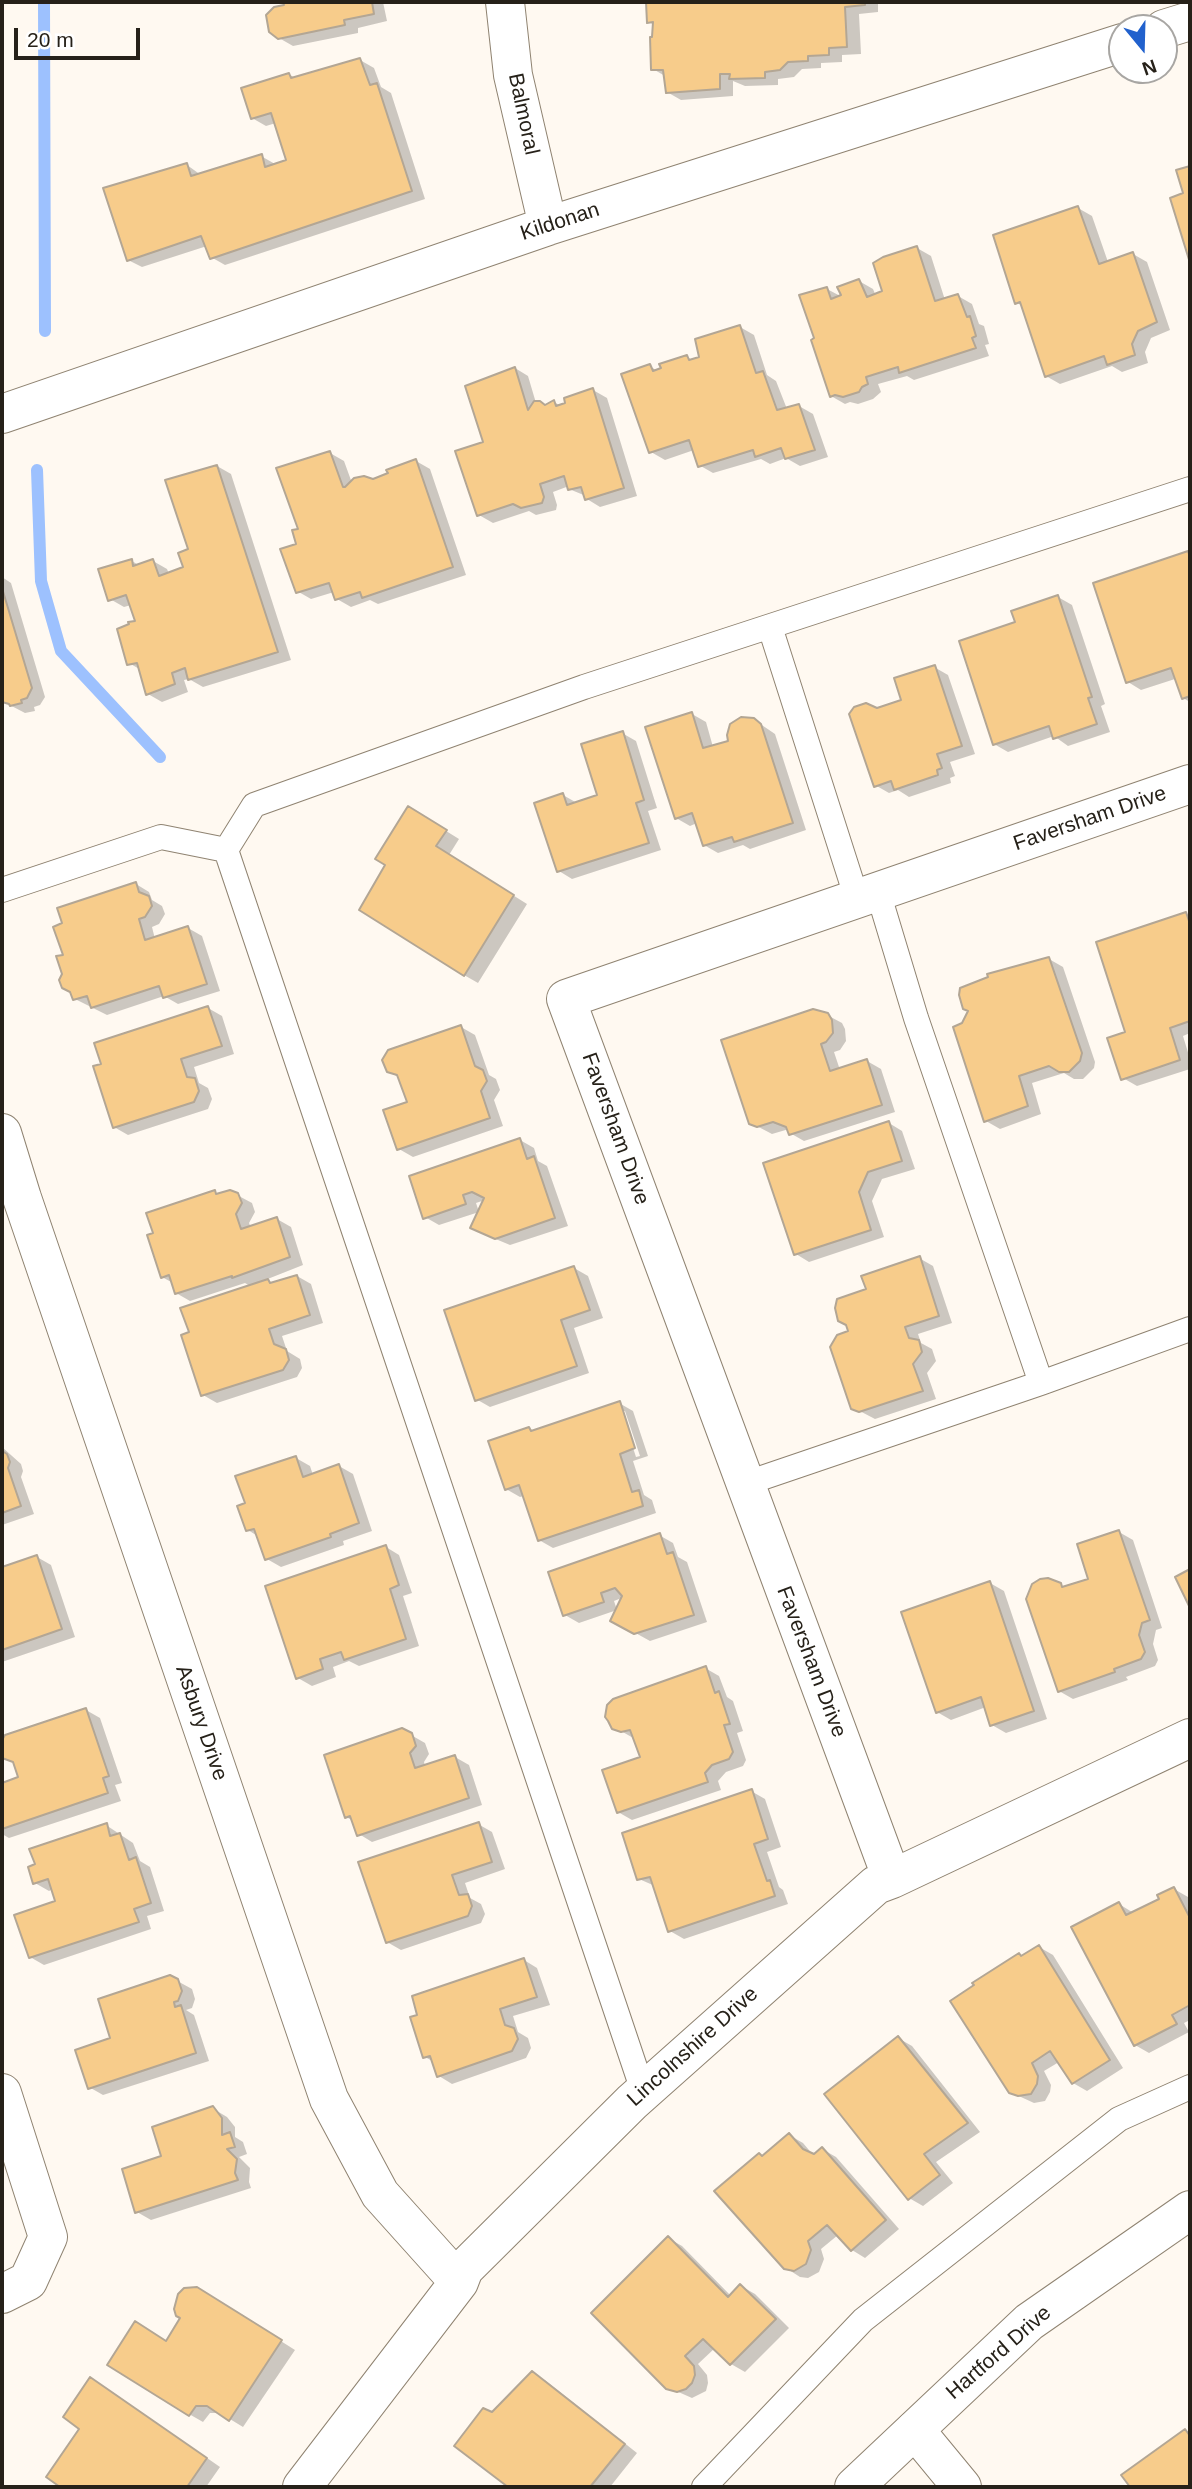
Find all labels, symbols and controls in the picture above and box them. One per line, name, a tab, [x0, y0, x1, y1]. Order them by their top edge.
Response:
scale bar	[18, 14, 144, 58]
north arrow	[1108, 14, 1178, 84]
text: 20 m	[27, 28, 74, 51]
text: N	[1139, 55, 1159, 80]
street label: Balmoral	[502, 71, 544, 157]
street label: Kildonan	[517, 197, 603, 247]
street label: Faversham Drive	[1010, 781, 1170, 857]
street label: Faversham Drive	[576, 1050, 654, 1208]
street label: Faversham Drive	[771, 1583, 851, 1741]
street label: Asbury Drive	[170, 1662, 232, 1784]
street label: Lincolnshire Drive	[623, 1982, 763, 2112]
street label: Hartford Drive	[941, 2301, 1057, 2405]

